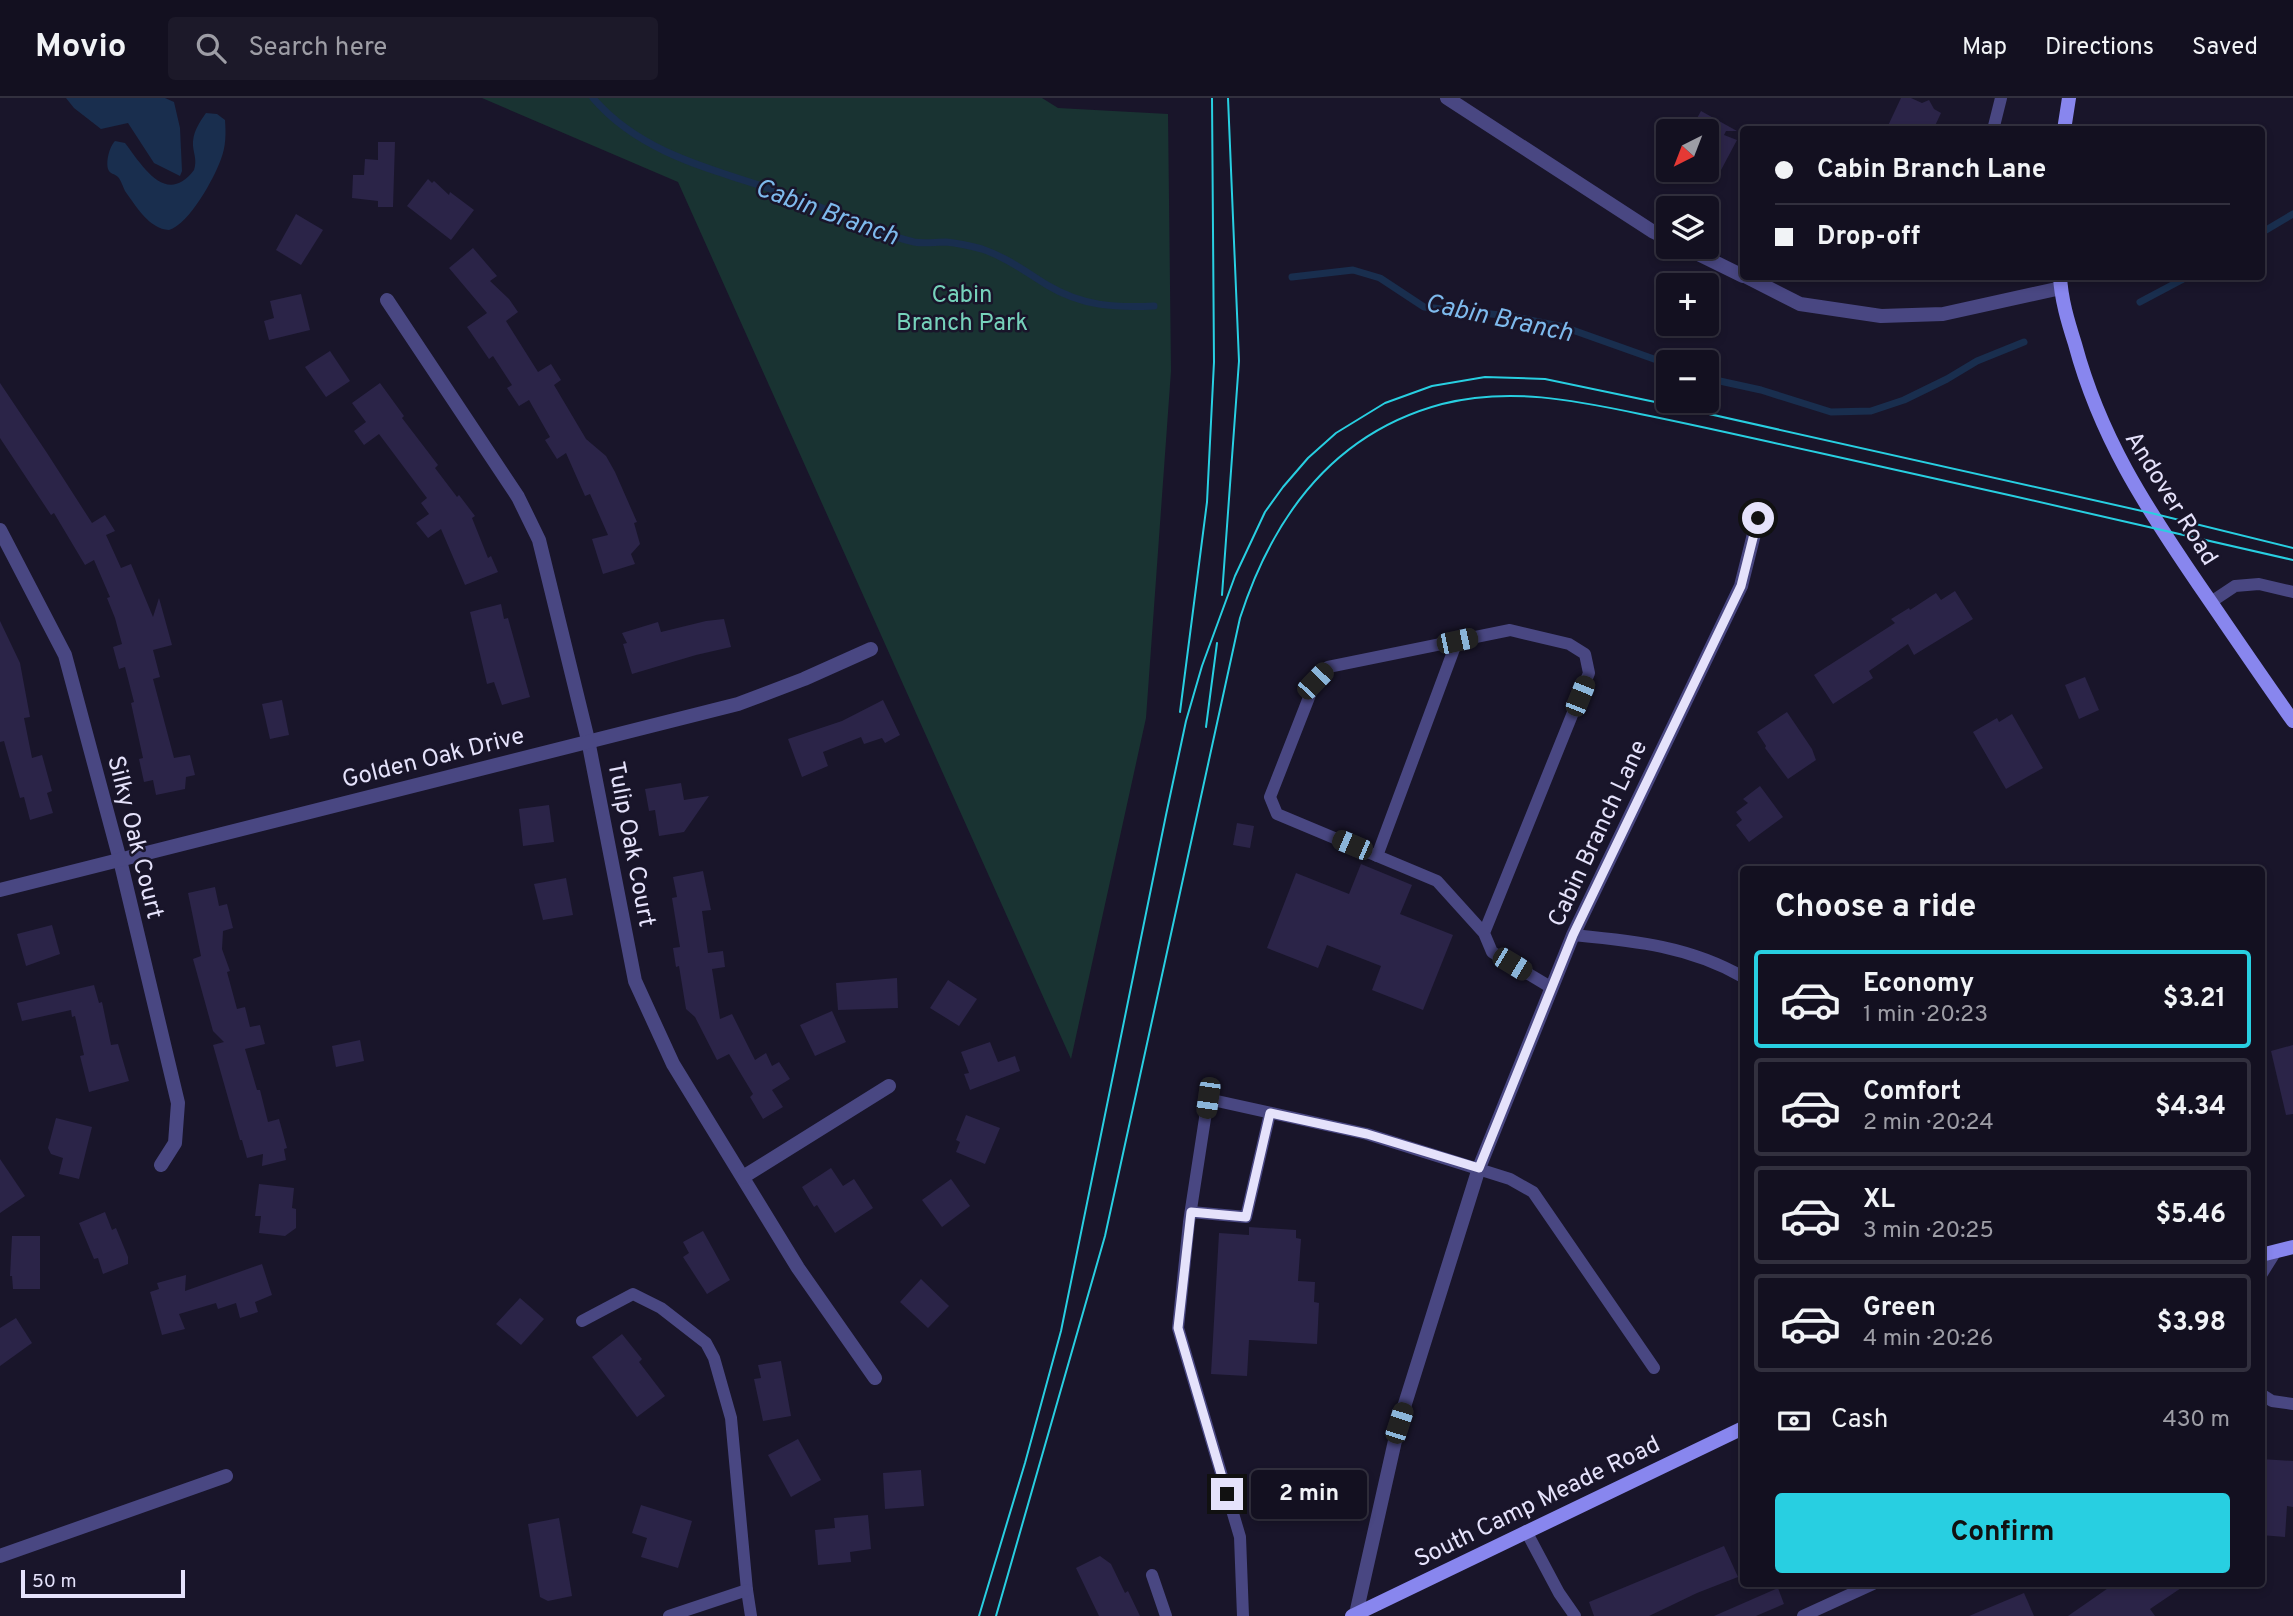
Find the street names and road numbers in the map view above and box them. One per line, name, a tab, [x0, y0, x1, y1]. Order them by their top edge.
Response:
street label: Andover Road	[2117, 426, 2224, 572]
street label: Golden Oak Drive	[339, 722, 528, 796]
street label: Cabin Branch Lane	[1542, 736, 1655, 932]
street label: Silky Oak Court	[99, 753, 169, 922]
street label: Tulip Oak Court	[599, 759, 661, 930]
street label: South Camp Meade Road	[1410, 1430, 1666, 1575]

